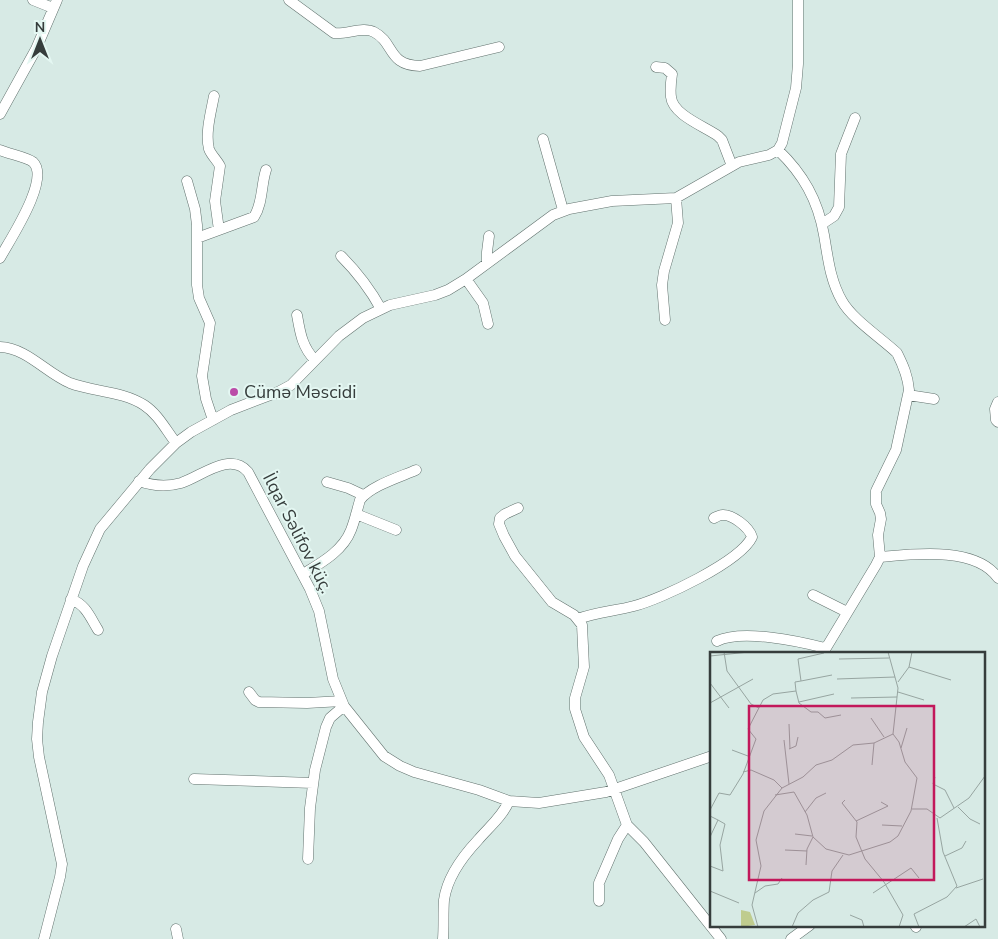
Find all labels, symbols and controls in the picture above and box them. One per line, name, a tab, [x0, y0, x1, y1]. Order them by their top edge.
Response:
north arrow	[15, 15, 65, 65]
text: N	[35, 18, 45, 37]
place label: Cümə Məscidi	[244, 380, 356, 404]
marker: Cümə Məscidi	[228, 386, 240, 398]
street label: İlqar Səlifov küç.	[257, 469, 339, 597]
inset map	[710, 652, 986, 926]

